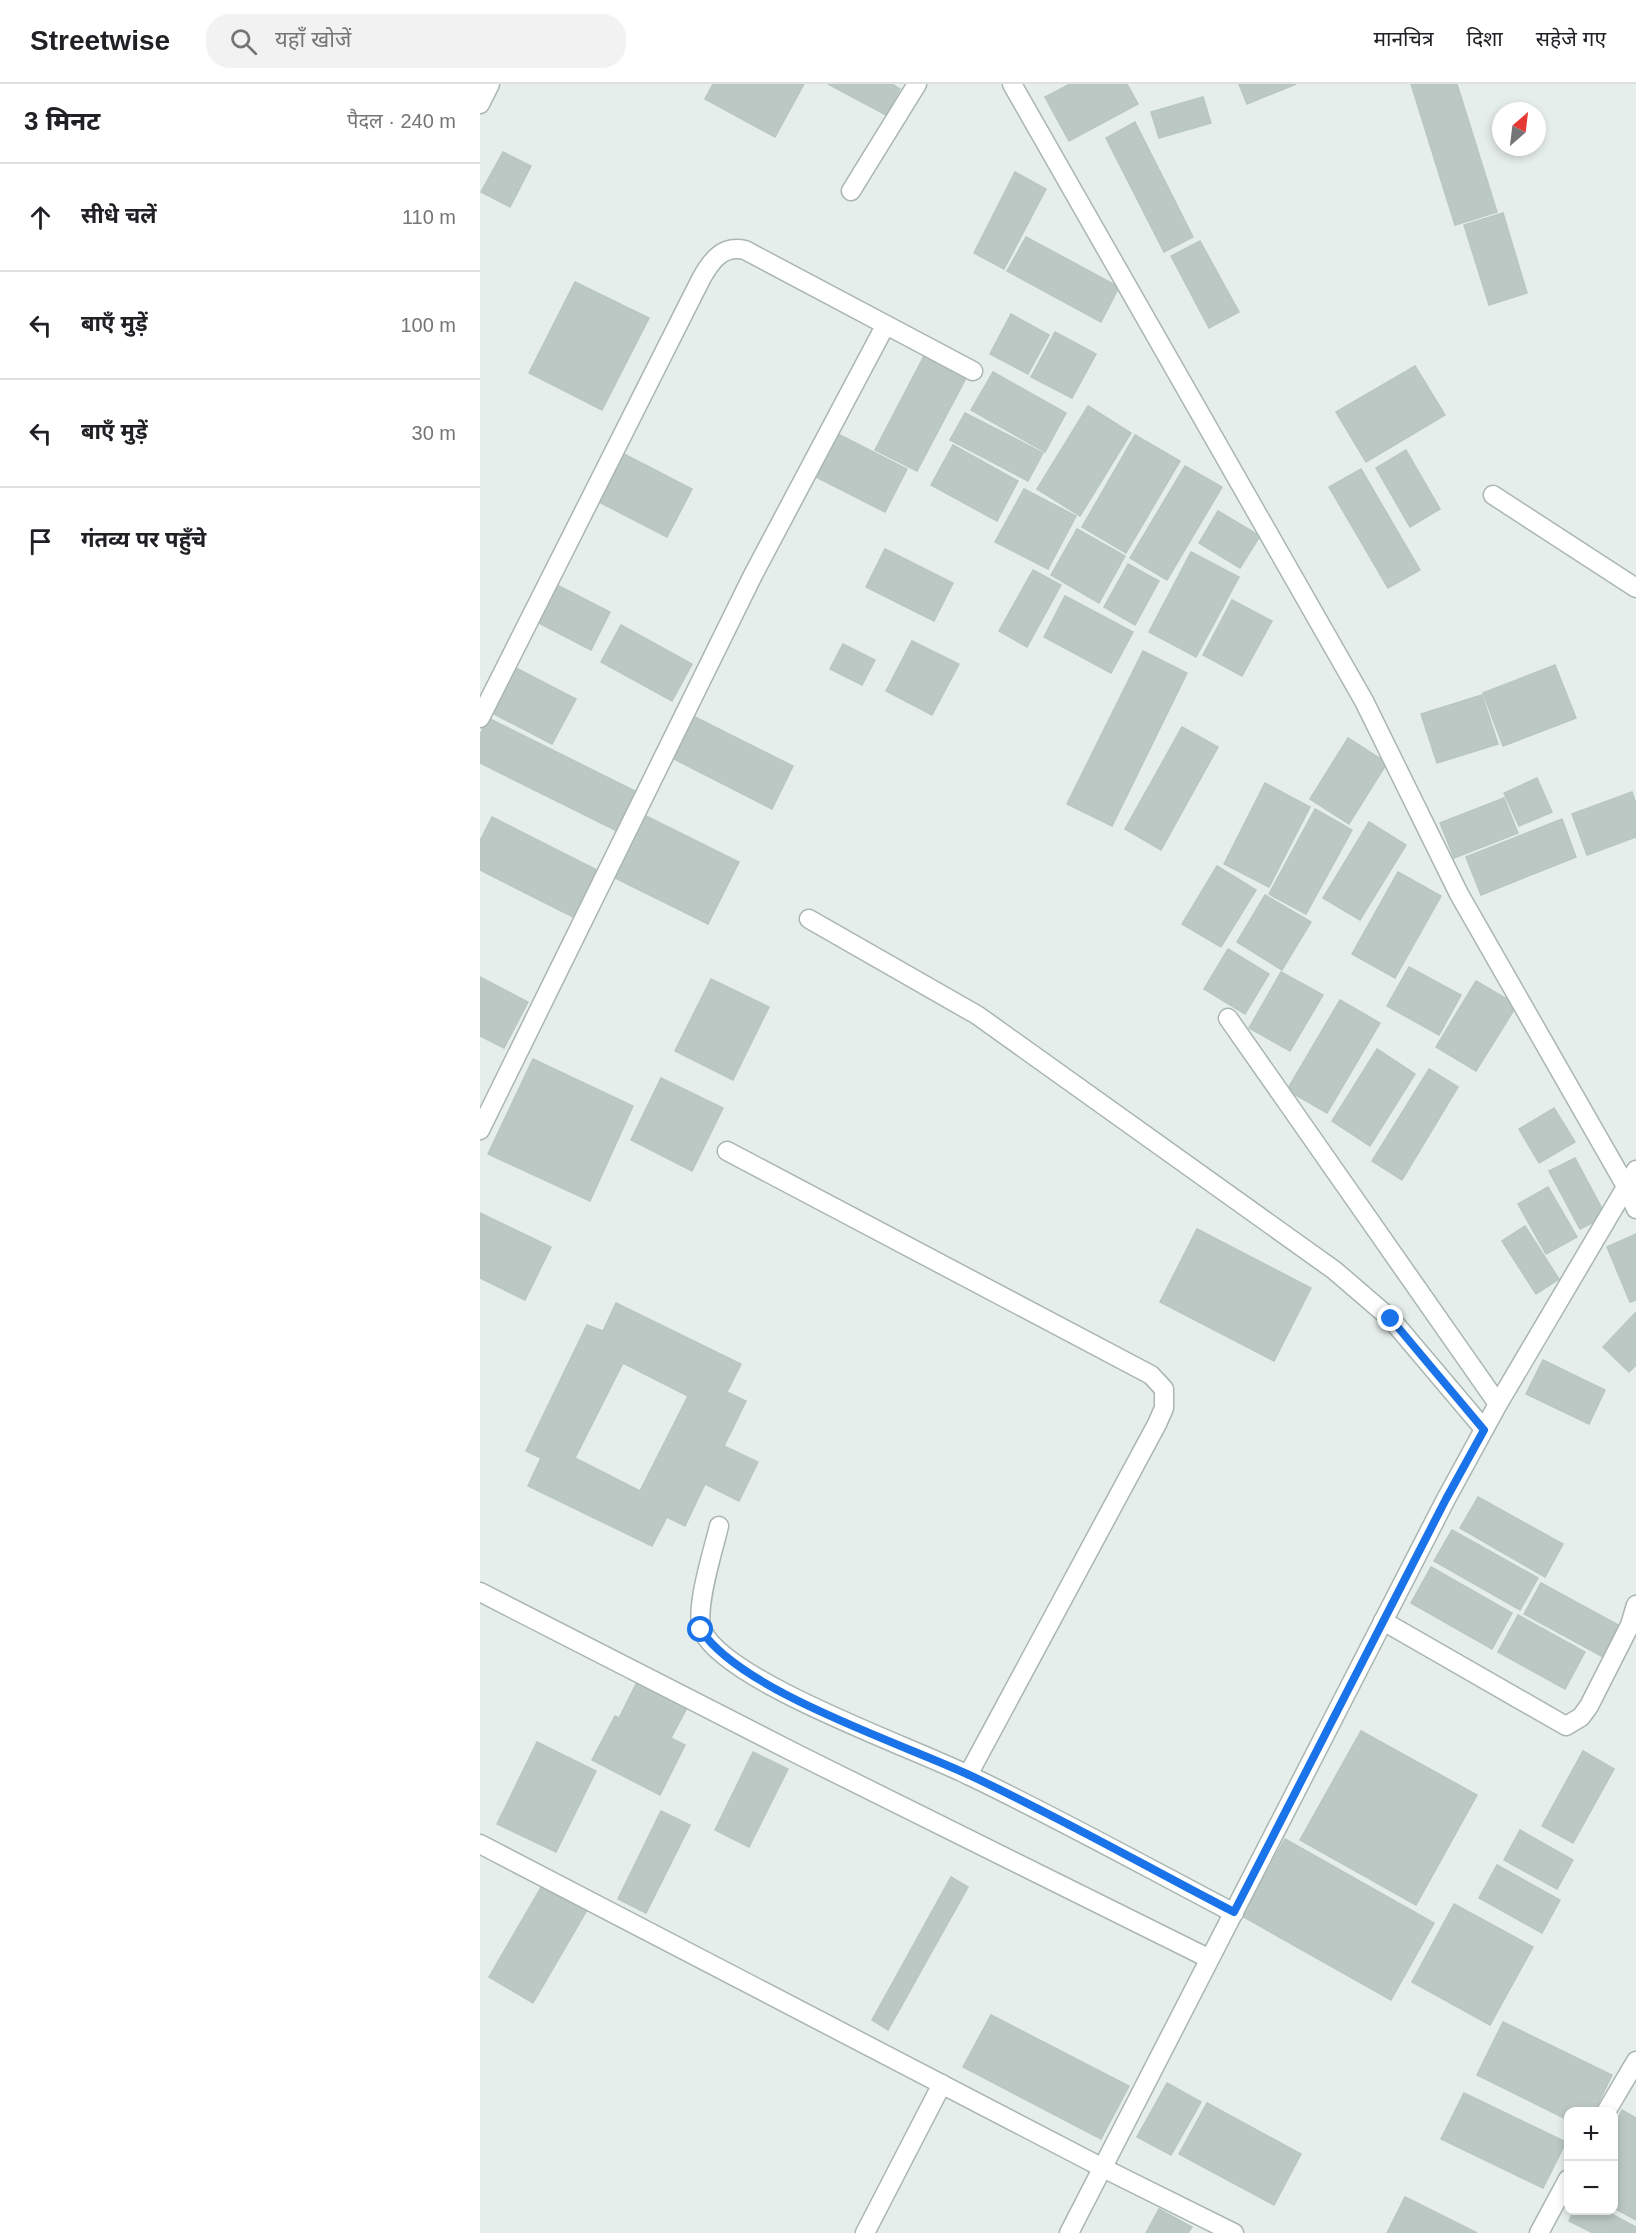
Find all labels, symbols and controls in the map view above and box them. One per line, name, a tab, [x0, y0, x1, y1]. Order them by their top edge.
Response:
search box	[206, 14, 626, 68]
text: Streetwise	[30, 25, 170, 56]
icon: search	[227, 25, 260, 58]
text: यहाँ खोजें	[275, 27, 351, 52]
text: मानचित्र	[1373, 27, 1433, 50]
text: दिशा	[1466, 27, 1503, 50]
text: सहेजे गए	[1536, 27, 1606, 50]
north arrow	[1492, 102, 1546, 156]
text: 3 मिनट	[24, 106, 100, 136]
text: पैदल · 240 m	[347, 110, 456, 132]
icon: ahead	[24, 201, 57, 234]
text: सीधे चलें	[81, 203, 156, 228]
text: 110 m	[402, 206, 456, 228]
icon: left	[24, 309, 57, 342]
text: बाएँ मुड़ें	[81, 311, 147, 336]
text: 100 m	[400, 314, 456, 336]
icon: left	[24, 417, 57, 450]
text: बाएँ मुड़ें	[81, 419, 147, 444]
text: 30 m	[412, 422, 456, 444]
icon: arrive	[24, 525, 57, 558]
text: गंतव्य पर पहुँचे	[81, 527, 206, 552]
route end	[1377, 1305, 1403, 1331]
route start	[687, 1616, 713, 1642]
map controls	[1564, 2107, 1618, 2215]
button: +	[1564, 2107, 1618, 2161]
button: −	[1564, 2161, 1618, 2215]

